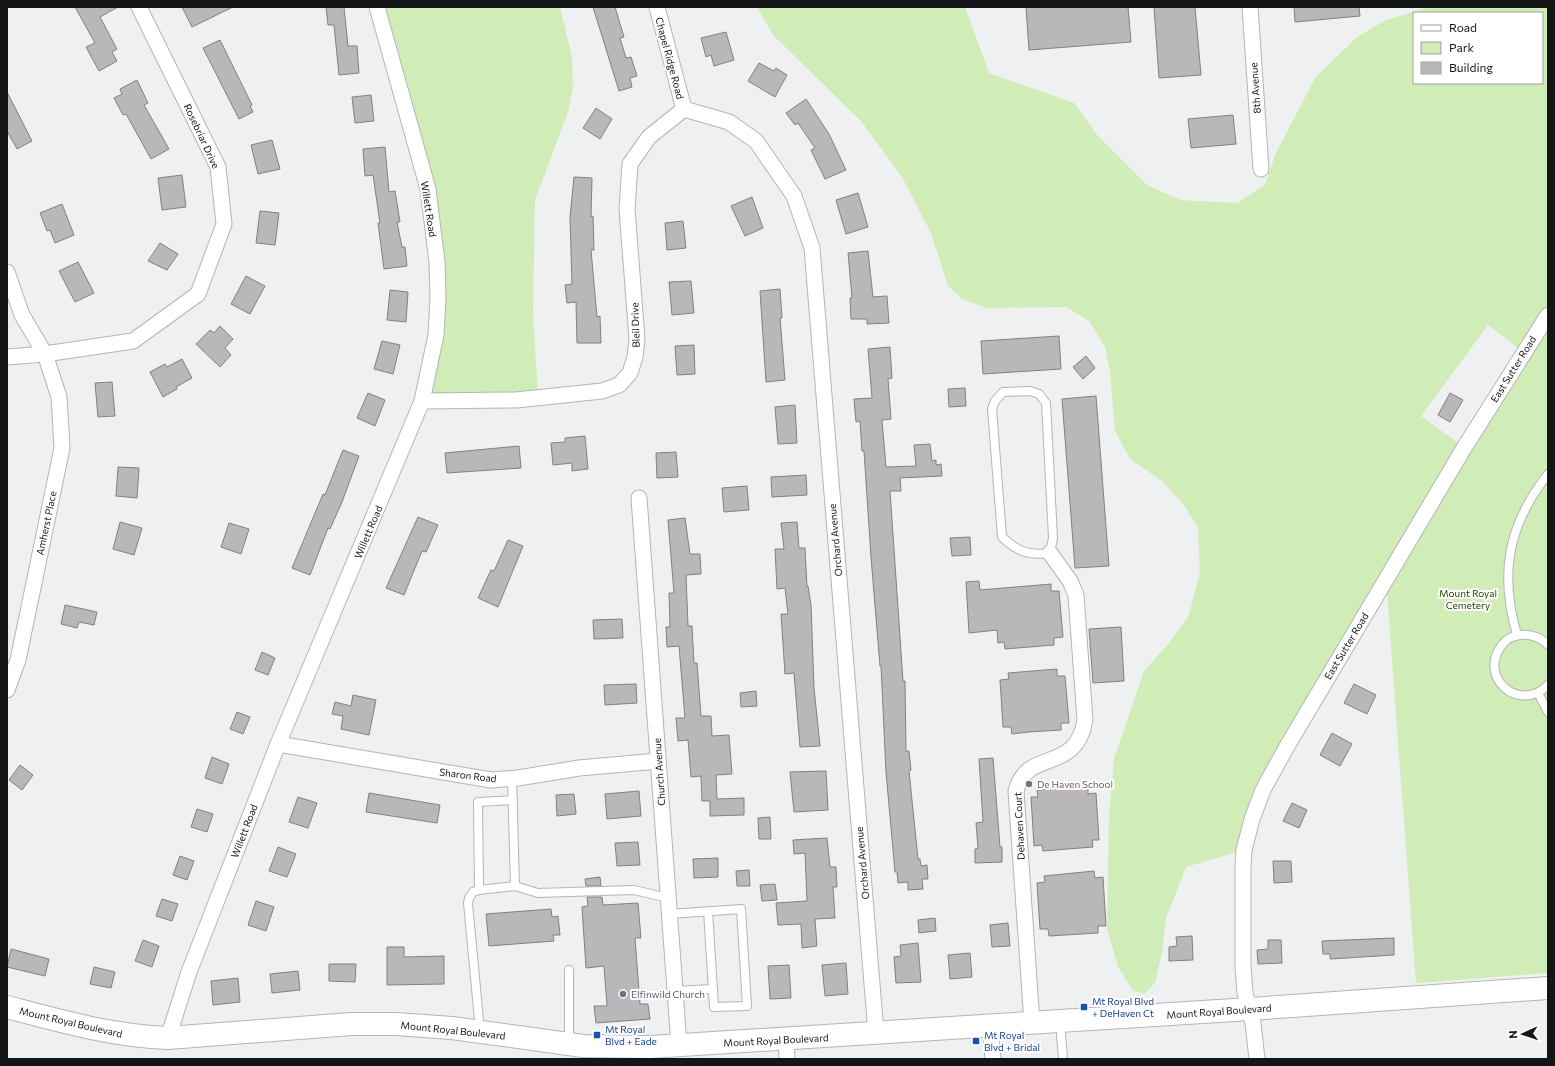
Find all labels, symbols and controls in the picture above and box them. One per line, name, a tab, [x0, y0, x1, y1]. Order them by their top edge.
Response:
legend	[1413, 12, 1543, 84]
street label: Chapel Ridge Road	[653, 16, 687, 101]
text: Road	[1449, 20, 1477, 34]
text: Park	[1449, 40, 1475, 54]
text: Building	[1449, 60, 1493, 74]
street label: 8th Avenue	[1247, 62, 1263, 114]
street label: Rosebriar Drive	[182, 102, 222, 170]
street label: Willett Road	[419, 180, 439, 238]
street label: Bleil Drive	[628, 302, 642, 348]
street label: East Sutter Road	[1488, 333, 1538, 404]
street label: Amherst Place	[33, 490, 59, 556]
street label: Willett Road	[351, 503, 385, 560]
street label: Orchard Avenue	[826, 503, 844, 577]
park label: Mount Royal Cemetery	[1439, 587, 1497, 611]
street label: East Sutter Road	[1321, 610, 1371, 682]
street label: Church Avenue	[651, 738, 667, 806]
street label: Sharon Road	[439, 766, 498, 784]
place label: De Haven School	[1037, 778, 1113, 790]
marker: De Haven School	[1024, 779, 1034, 789]
street label: Dehaven Court	[1011, 792, 1027, 860]
street label: Willett Road	[228, 802, 260, 860]
street label: Orchard Avenue	[853, 826, 871, 900]
place label: Elfinwild Church	[631, 988, 705, 1000]
marker: Elfinwild Church	[618, 989, 628, 999]
place label: Mt Royal Blvd + DeHaven Ct	[1092, 995, 1154, 1019]
street label: Mount Royal Boulevard	[1166, 1001, 1272, 1021]
marker: Mt Royal Blvd + DeHaven Ct	[1079, 1002, 1089, 1012]
street label: Mount Royal Boulevard	[18, 1004, 124, 1040]
north arrow	[1503, 1014, 1543, 1054]
street label: Mount Royal Boulevard	[400, 1019, 506, 1041]
place label: Mt Royal Blvd + Eade	[605, 1023, 657, 1047]
place label: Mt Royal Blvd + Bridal	[984, 1029, 1040, 1053]
marker: Mt Royal Blvd + Eade	[592, 1030, 602, 1040]
text: N	[1506, 1030, 1519, 1039]
street label: Mount Royal Boulevard	[723, 1031, 829, 1049]
marker: Mt Royal Blvd + Bridal	[971, 1036, 981, 1046]

